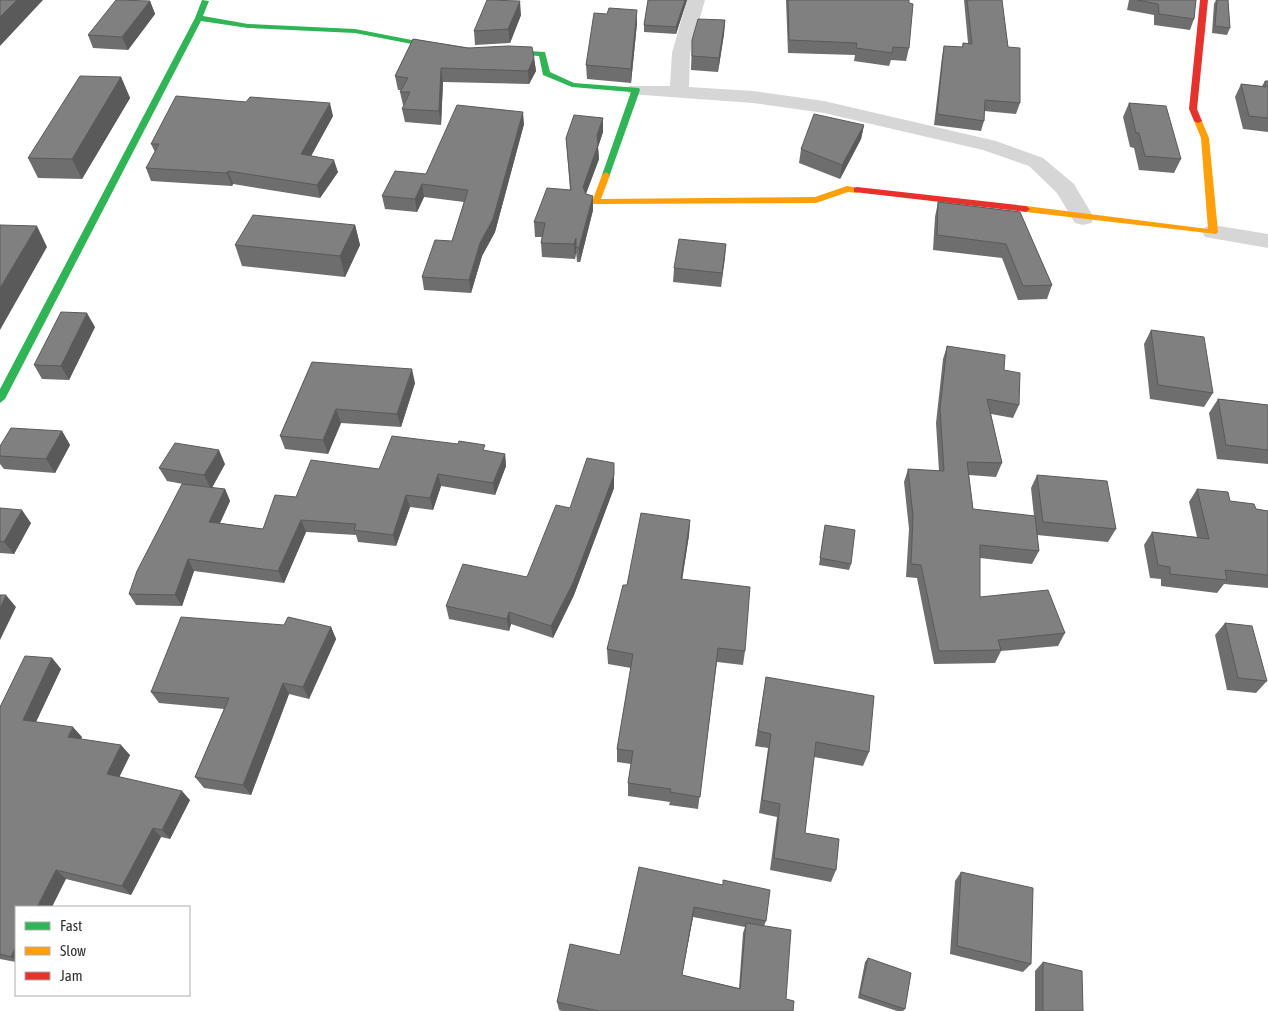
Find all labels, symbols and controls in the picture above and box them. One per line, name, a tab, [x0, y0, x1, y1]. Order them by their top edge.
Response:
legend	[15, 906, 190, 996]
text: Fast	[60, 917, 82, 934]
text: Slow	[60, 942, 86, 959]
text: Jam	[60, 967, 83, 984]

